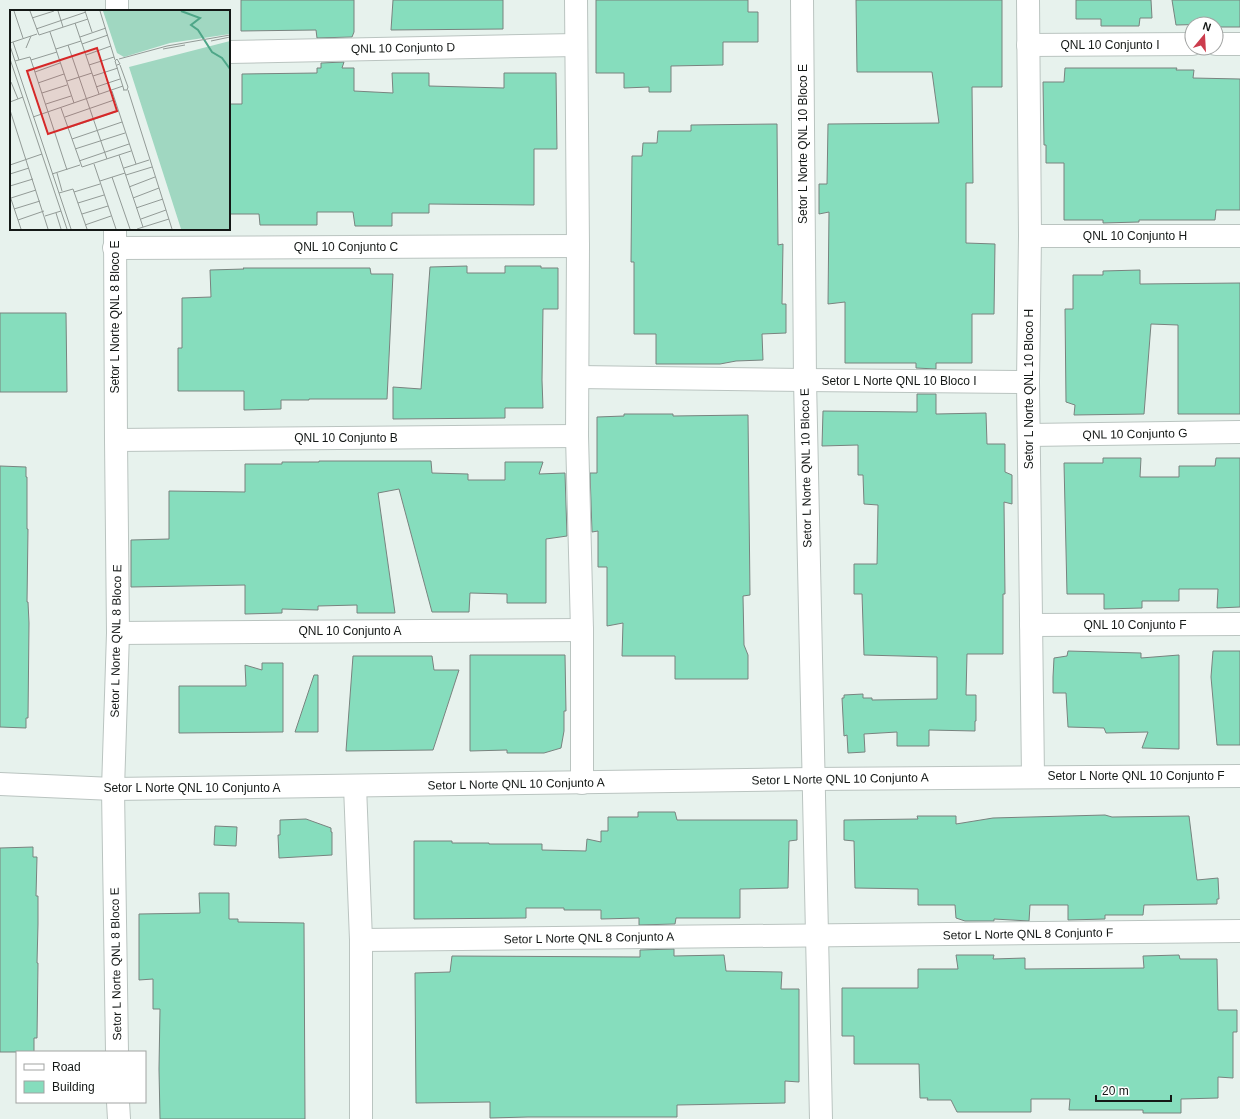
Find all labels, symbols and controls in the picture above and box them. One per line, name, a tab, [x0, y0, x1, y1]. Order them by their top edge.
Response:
inset map	[10, 10, 230, 230]
north arrow	[1184, 16, 1224, 56]
text: N	[1201, 20, 1213, 33]
street label: QNL 10 Conjunto I	[1061, 38, 1159, 52]
street label: QNL 10 Conjunto D	[351, 40, 456, 56]
street label: Setor L Norte QNL 10 Bloco E	[796, 64, 810, 224]
street label: QNL 10 Conjunto H	[1083, 229, 1187, 243]
street label: Setor L Norte QNL 8 Bloco E	[108, 240, 122, 394]
street label: QNL 10 Conjunto C	[294, 240, 398, 254]
street label: Setor L Norte QNL 10 Bloco H	[1022, 309, 1036, 469]
street label: Setor L Norte QNL 10 Bloco I	[821, 374, 977, 388]
street label: Setor L Norte QNL 10 Bloco E	[798, 388, 814, 548]
street label: QNL 10 Conjunto G	[1082, 426, 1188, 442]
street label: QNL 10 Conjunto B	[294, 431, 398, 445]
street label: Setor L Norte QNL 8 Bloco E	[108, 564, 124, 718]
street label: QNL 10 Conjunto F	[1084, 618, 1186, 632]
street label: QNL 10 Conjunto A	[299, 624, 401, 638]
street label: Setor L Norte QNL 10 Conjunto F	[1047, 769, 1225, 783]
street label: Setor L Norte QNL 10 Conjunto A	[751, 770, 929, 788]
street label: Setor L Norte QNL 10 Conjunto A	[427, 775, 605, 793]
street label: Setor L Norte QNL 10 Conjunto A	[103, 781, 281, 795]
street label: Setor L Norte QNL 8 Bloco E	[108, 887, 124, 1041]
street label: Setor L Norte QNL 8 Conjunto F	[943, 926, 1113, 942]
street label: Setor L Norte QNL 8 Conjunto A	[504, 930, 674, 946]
legend	[16, 1051, 146, 1103]
text: Road	[52, 1060, 81, 1074]
scale bar	[1096, 1077, 1171, 1103]
text: Building	[52, 1080, 95, 1094]
text: 20 m	[1102, 1084, 1129, 1098]

